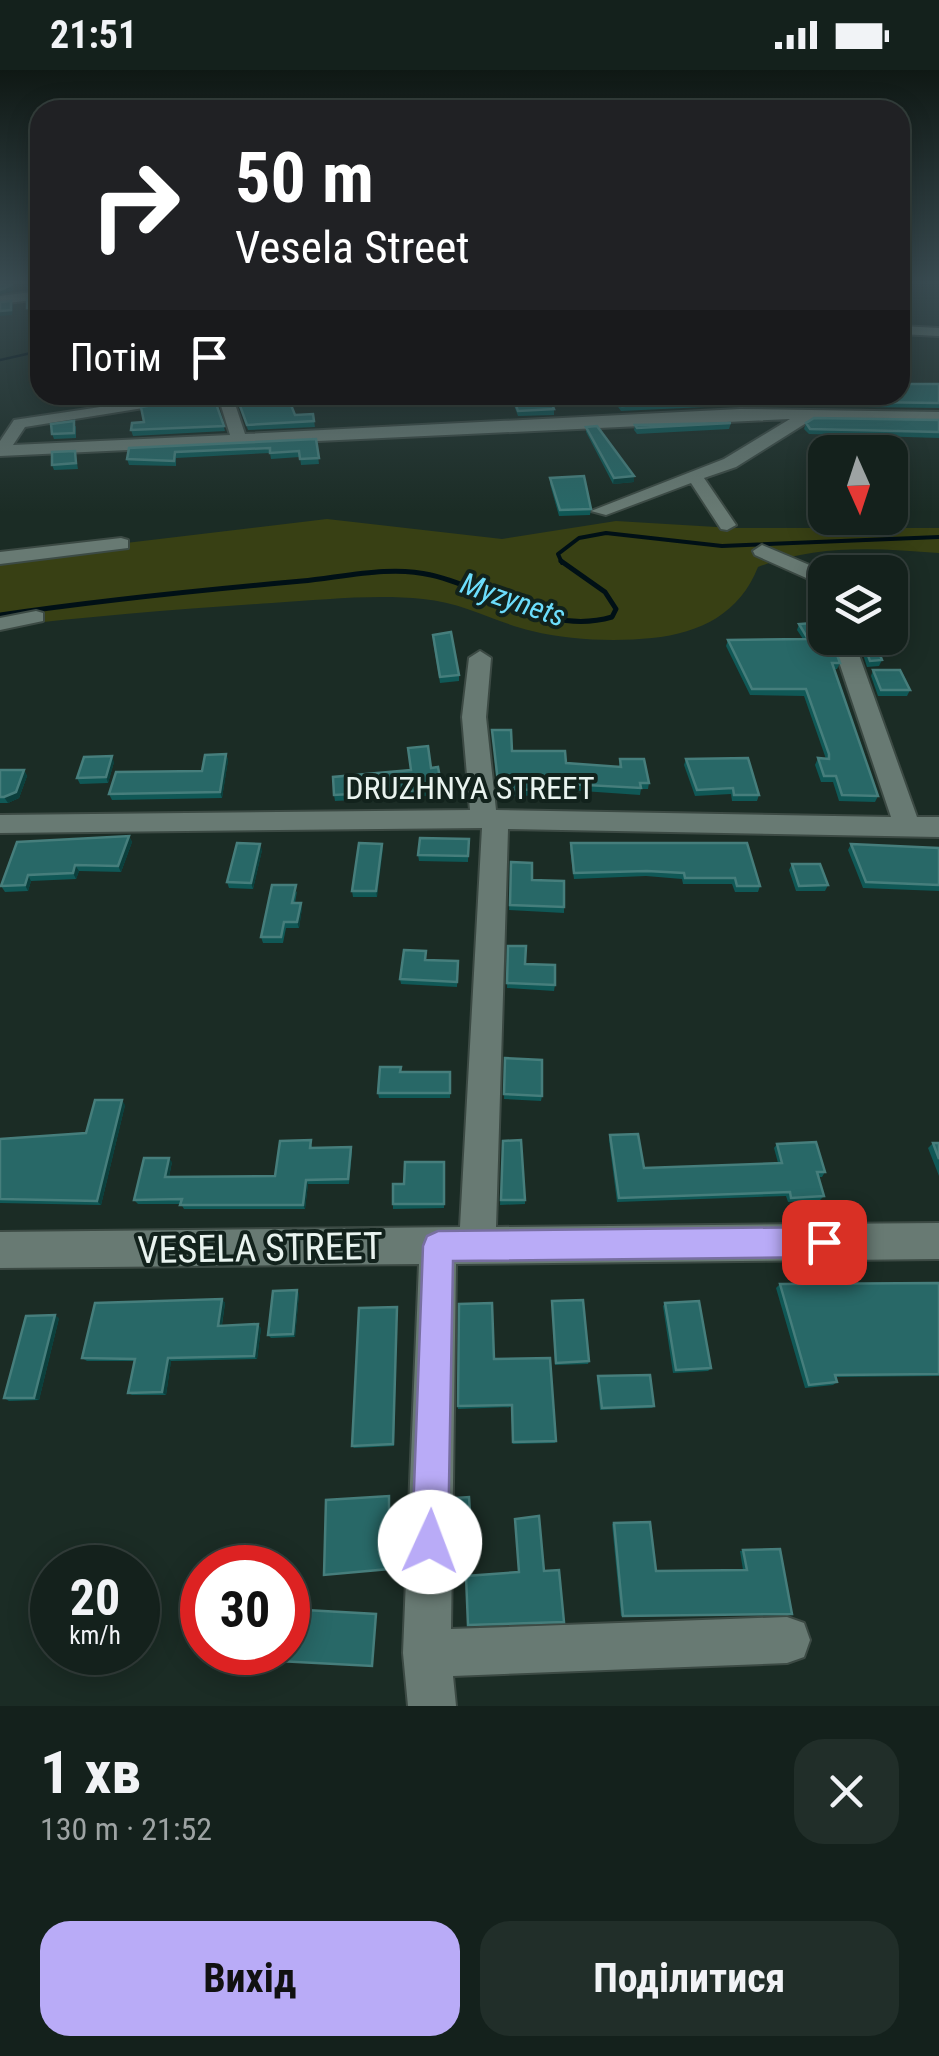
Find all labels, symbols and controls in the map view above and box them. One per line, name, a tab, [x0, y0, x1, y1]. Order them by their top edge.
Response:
text: 21:51	[50, 13, 137, 57]
text: 50 m	[235, 137, 374, 219]
icon: right	[70, 140, 200, 270]
text: Vesela Street	[235, 221, 470, 274]
icon: arrive	[182, 330, 237, 385]
text: Потім	[70, 336, 162, 380]
north arrow	[808, 435, 908, 535]
map controls	[808, 435, 908, 655]
button: layers	[808, 555, 908, 655]
water label: Myzynets	[456, 565, 570, 634]
street label: DRUZHNYA STREET	[345, 769, 595, 807]
pin	[782, 1200, 867, 1285]
icon: arrive	[797, 1215, 852, 1270]
street label: VESELA STREET	[137, 1224, 383, 1272]
position arrow	[378, 1490, 482, 1594]
speed limit sign: 30	[180, 1545, 310, 1675]
text: 20	[70, 1569, 120, 1627]
text: km/h	[69, 1621, 121, 1650]
text: 1 хв	[40, 1737, 141, 1808]
button: close	[794, 1739, 899, 1844]
text: 130 m · 21:52	[40, 1810, 212, 1848]
button: Вихід	[40, 1921, 460, 2036]
button: Поділитися	[480, 1921, 899, 2036]

